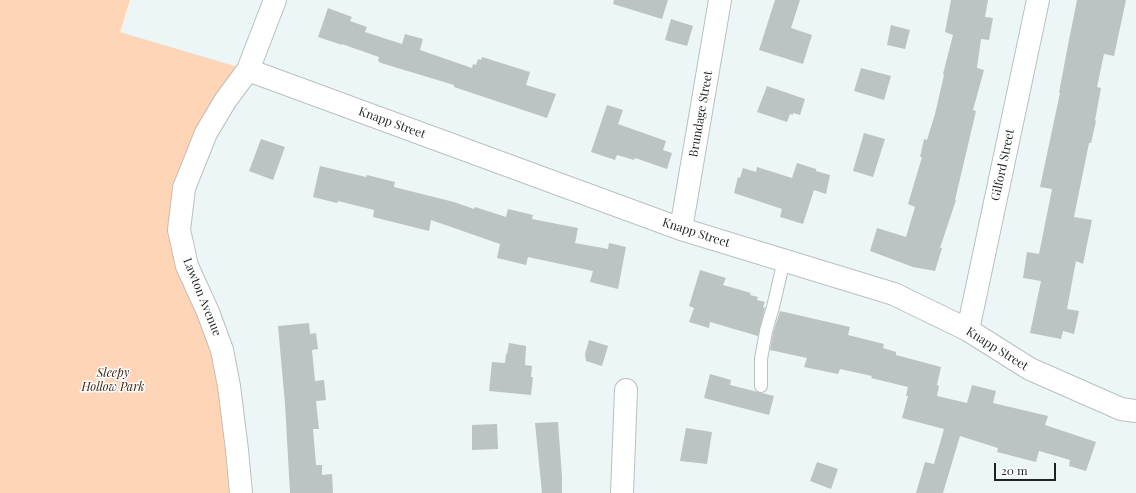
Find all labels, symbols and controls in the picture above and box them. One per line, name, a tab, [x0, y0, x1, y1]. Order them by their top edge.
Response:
street label: Brundage Street	[686, 70, 716, 158]
street label: Knapp Street	[357, 104, 427, 142]
street label: Gilford Street	[988, 128, 1018, 202]
street label: Knapp Street	[660, 215, 732, 251]
street label: Lawton Avenue	[180, 256, 224, 338]
street label: Knapp Street	[963, 324, 1031, 374]
park label: Sleepy Hollow Park	[82, 366, 144, 394]
scale bar	[996, 455, 1058, 481]
text: 20 m	[1001, 462, 1028, 478]

